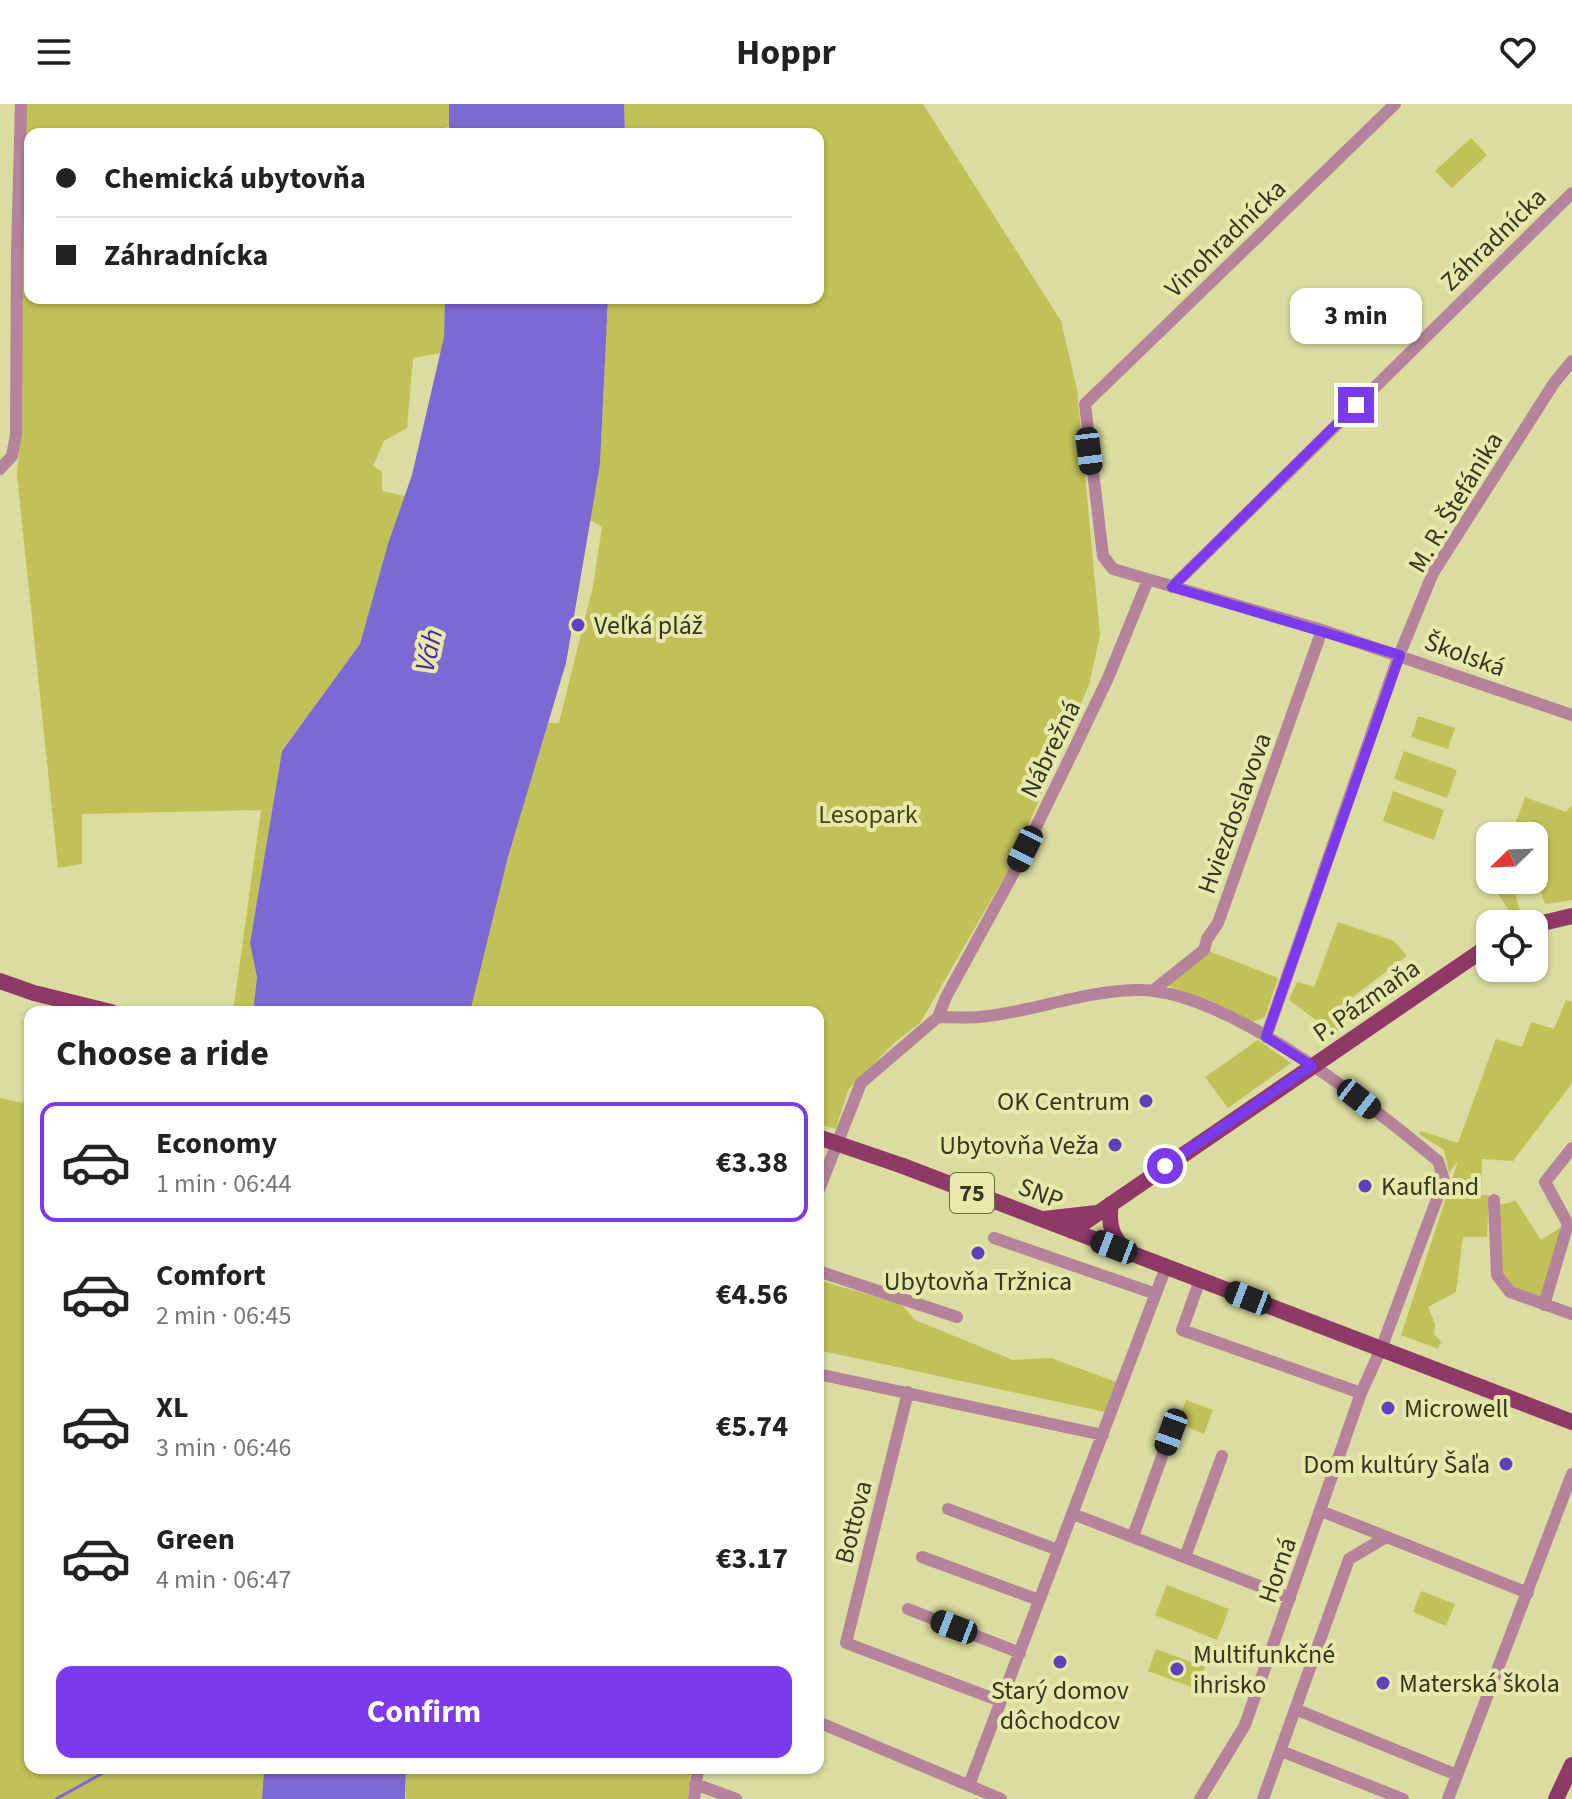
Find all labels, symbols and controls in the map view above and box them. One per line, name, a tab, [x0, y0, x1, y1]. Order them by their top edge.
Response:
text: Hoppr	[736, 27, 836, 78]
icon: menu	[32, 30, 76, 74]
icon: heart	[1496, 30, 1540, 74]
text: Chemická ubytovňa	[104, 157, 366, 200]
street label: Vinohradnícka	[1156, 171, 1294, 306]
street label: Záhradnícka	[1432, 179, 1555, 300]
text: Záhradnícka	[104, 234, 268, 277]
callout: 3 min	[1290, 289, 1422, 345]
text: 3 min	[1324, 297, 1388, 334]
route end	[1338, 387, 1374, 423]
street label: M. R. Štefánika	[1399, 425, 1512, 580]
car	[1074, 426, 1104, 476]
place label: Veľká pláž	[594, 607, 703, 644]
marker: Veľká pláž	[569, 616, 587, 634]
street label: Školská	[1419, 623, 1510, 686]
water label: Váh	[405, 625, 453, 676]
street label: Nábrežná	[1011, 694, 1090, 804]
street label: Hviezdoslavova	[1188, 727, 1281, 899]
park label: Lesopark	[818, 796, 918, 833]
car	[1004, 822, 1046, 876]
north arrow	[1476, 822, 1548, 894]
map controls	[1476, 822, 1548, 982]
button: locate	[1476, 910, 1548, 982]
street label: P. Pázmaňa	[1305, 950, 1427, 1051]
text: Choose a ride	[56, 1028, 269, 1079]
car	[1333, 1075, 1385, 1123]
place label: OK Centrum	[997, 1083, 1130, 1120]
marker: OK Centrum	[1137, 1092, 1155, 1110]
text: Economy	[156, 1122, 277, 1165]
icon: car	[60, 1126, 132, 1198]
place label: Ubytovňa Veža	[939, 1127, 1099, 1164]
marker: Ubytovňa Veža	[1106, 1136, 1124, 1154]
text: €3.38	[716, 1141, 788, 1184]
route start	[1147, 1148, 1183, 1184]
text: 1 min · 06:44	[156, 1165, 291, 1202]
street label: SNP	[1013, 1168, 1069, 1219]
place label: Kaufland	[1381, 1168, 1479, 1205]
road number: 75	[950, 1173, 994, 1213]
marker: Kaufland	[1356, 1177, 1374, 1195]
car	[1087, 1227, 1141, 1267]
marker: Ubytovňa Tržnica	[969, 1244, 987, 1262]
text: Comfort	[156, 1254, 266, 1297]
icon: car	[60, 1258, 132, 1330]
place label: Ubytovňa Tržnica	[884, 1263, 1072, 1300]
text: €4.56	[716, 1273, 788, 1316]
car	[1221, 1278, 1275, 1318]
text: 2 min · 06:45	[156, 1297, 291, 1334]
text: XL	[156, 1386, 189, 1429]
icon: car	[60, 1390, 132, 1462]
place label: Microwell	[1404, 1390, 1509, 1427]
marker: Microwell	[1379, 1399, 1397, 1417]
text: €5.74	[716, 1405, 788, 1448]
car	[1152, 1405, 1190, 1459]
text: 3 min · 06:46	[156, 1429, 291, 1466]
place label: Dom kultúry Šaľa	[1303, 1446, 1490, 1483]
marker: Dom kultúry Šaľa	[1497, 1455, 1515, 1473]
street label: Bottova	[825, 1477, 882, 1568]
text: Green	[156, 1518, 235, 1561]
icon: car	[60, 1522, 132, 1594]
street label: Horná	[1249, 1532, 1306, 1608]
text: €3.17	[716, 1537, 788, 1580]
text: 4 min · 06:47	[156, 1561, 291, 1598]
car	[927, 1607, 981, 1647]
place label: Multifunkčné ihrisko	[1193, 1636, 1335, 1703]
marker: Starý domov dôchodcov	[1051, 1653, 1069, 1671]
marker: Multifunkčné ihrisko	[1168, 1660, 1186, 1678]
place label: Materská škola	[1399, 1665, 1560, 1702]
button: Confirm	[56, 1666, 792, 1758]
place label: Starý domov dôchodcov	[991, 1672, 1129, 1739]
marker: Materská škola	[1374, 1674, 1392, 1692]

